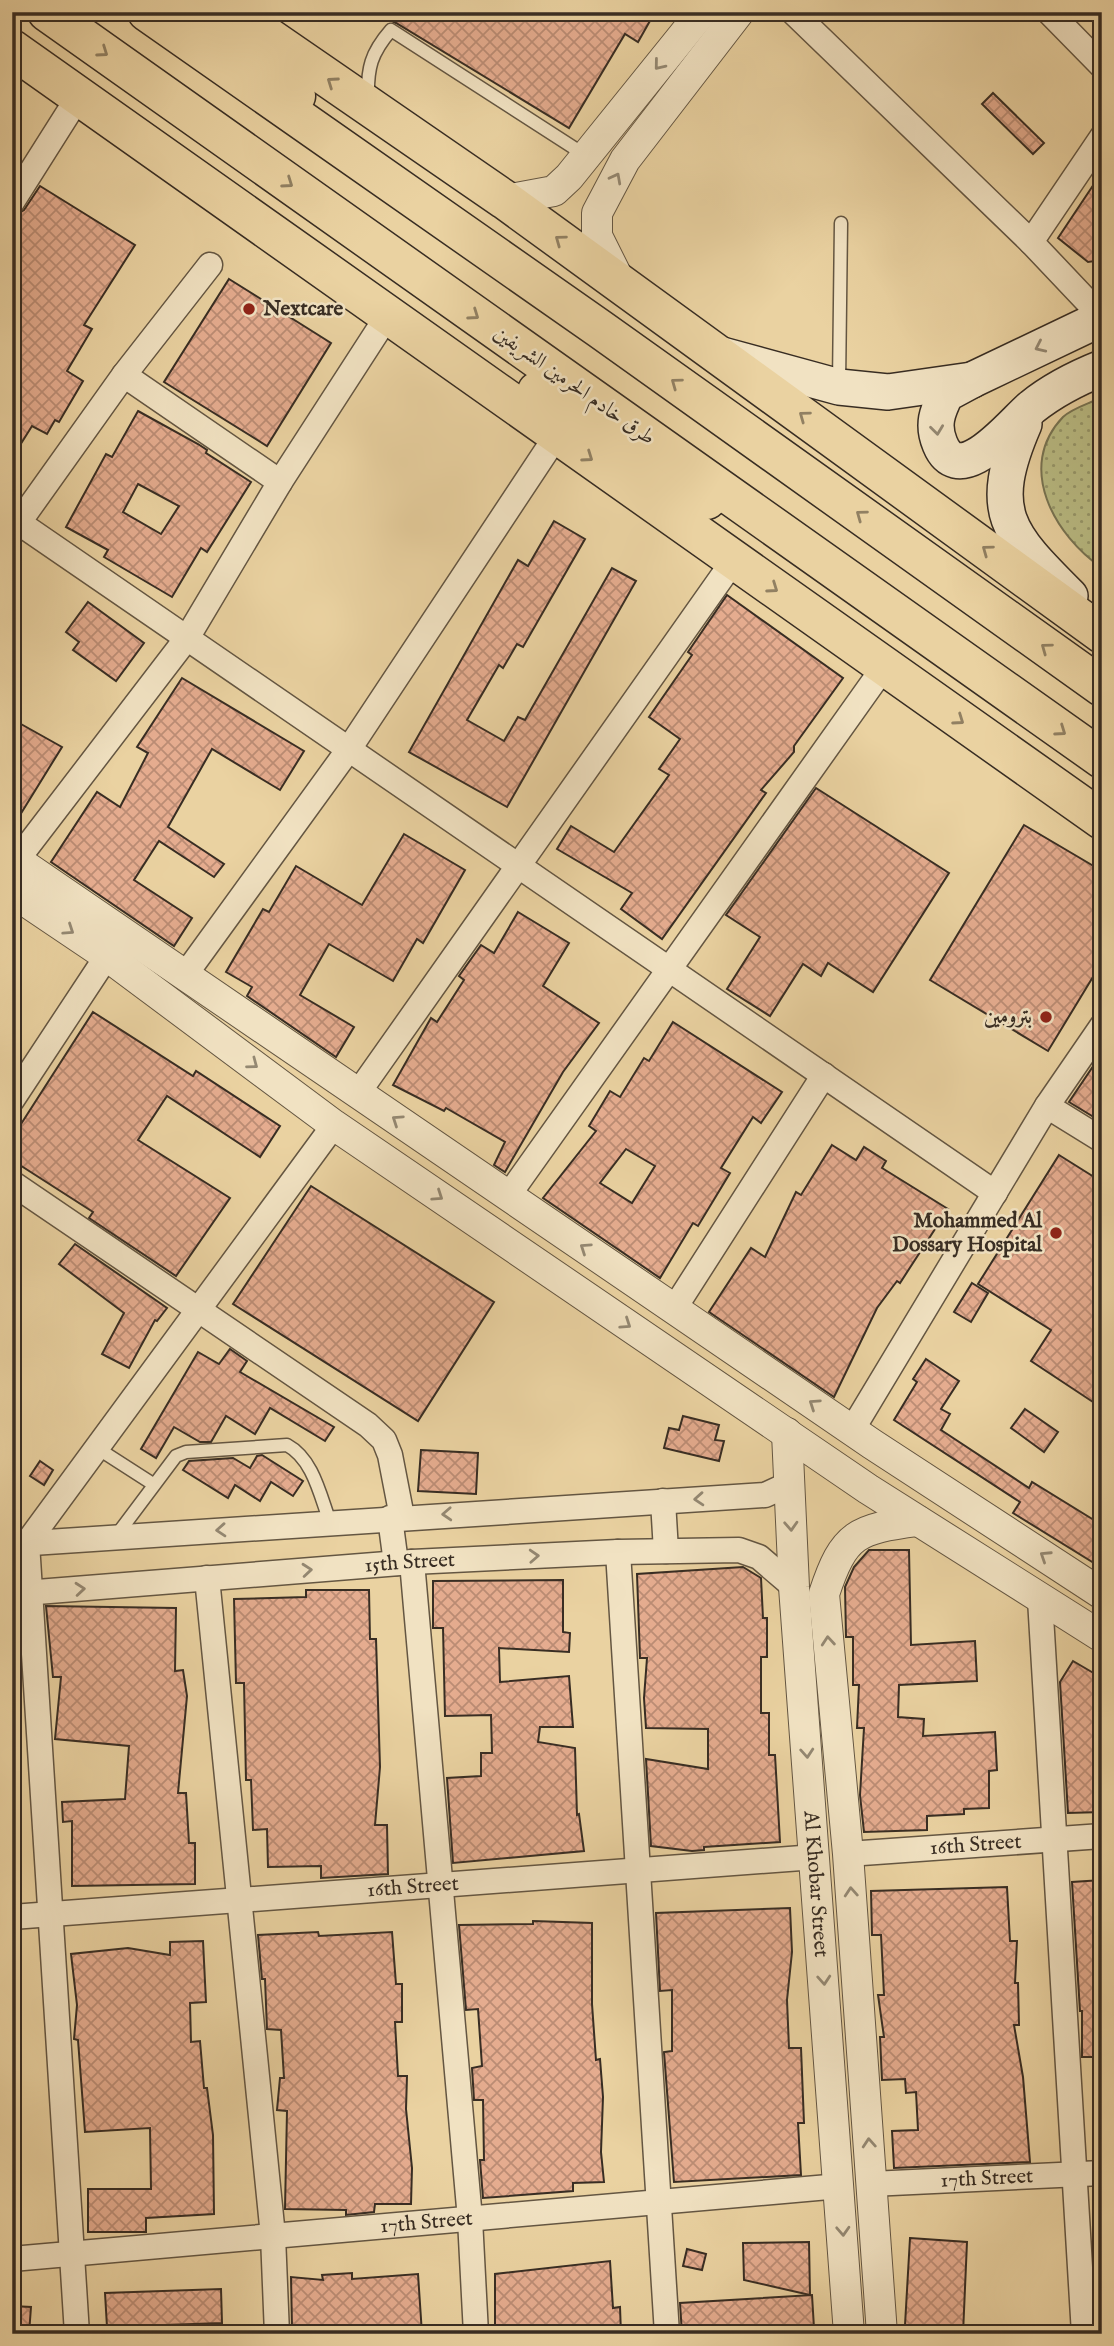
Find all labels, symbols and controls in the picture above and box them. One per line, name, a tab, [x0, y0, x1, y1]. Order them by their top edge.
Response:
one-way arrow	[95, 44, 108, 56]
one-way arrow	[654, 58, 667, 70]
one-way arrow	[327, 77, 340, 90]
one-way arrow	[607, 173, 621, 185]
one-way arrow	[280, 175, 293, 187]
one-way arrow	[555, 235, 568, 248]
place label: Nextcare	[262, 296, 343, 323]
marker: Nextcare	[241, 301, 257, 317]
one-way arrow	[466, 307, 479, 319]
street label: طرق خادم الحرمين الشريفين	[486, 320, 660, 454]
one-way arrow	[1035, 339, 1047, 353]
one-way arrow	[671, 379, 684, 391]
one-way arrow	[799, 411, 812, 424]
one-way arrow	[930, 424, 945, 435]
one-way arrow	[580, 449, 593, 461]
one-way arrow	[856, 511, 869, 523]
one-way arrow	[982, 546, 995, 558]
one-way arrow	[765, 580, 778, 592]
one-way arrow	[1041, 643, 1054, 656]
one-way arrow	[951, 712, 964, 724]
one-way arrow	[1053, 722, 1066, 735]
one-way arrow	[61, 922, 74, 934]
place label: بترومين	[984, 1004, 1032, 1031]
marker: بترومين	[1038, 1009, 1054, 1025]
one-way arrow	[245, 1056, 258, 1068]
one-way arrow	[392, 1115, 405, 1128]
one-way arrow	[430, 1188, 443, 1200]
place label: Mohammed Al Dossary Hospital	[892, 1208, 1043, 1259]
marker: Mohammed Al Dossary Hospital	[1048, 1225, 1064, 1241]
one-way arrow	[580, 1243, 593, 1256]
one-way arrow	[618, 1316, 631, 1328]
one-way arrow	[809, 1400, 822, 1412]
one-way arrow	[693, 1491, 704, 1506]
one-way arrow	[442, 1506, 453, 1521]
one-way arrow	[784, 1521, 799, 1532]
one-way arrow	[215, 1522, 226, 1537]
street label: 15th Street	[363, 1546, 456, 1579]
one-way arrow	[529, 1548, 540, 1563]
one-way arrow	[1039, 1552, 1052, 1565]
one-way arrow	[302, 1563, 313, 1578]
one-way arrow	[75, 1582, 86, 1597]
one-way arrow	[821, 1635, 836, 1646]
one-way arrow	[799, 1748, 814, 1759]
street label: Al Khobar Street	[797, 1809, 835, 1958]
street label: 16th Street	[929, 1828, 1022, 1862]
street label: 16th Street	[366, 1870, 460, 1904]
one-way arrow	[844, 1886, 859, 1897]
one-way arrow	[816, 1974, 831, 1985]
one-way arrow	[861, 2138, 876, 2149]
street label: 17th Street	[940, 2163, 1034, 2194]
street label: 17th Street	[379, 2205, 474, 2240]
one-way arrow	[835, 2226, 850, 2237]

